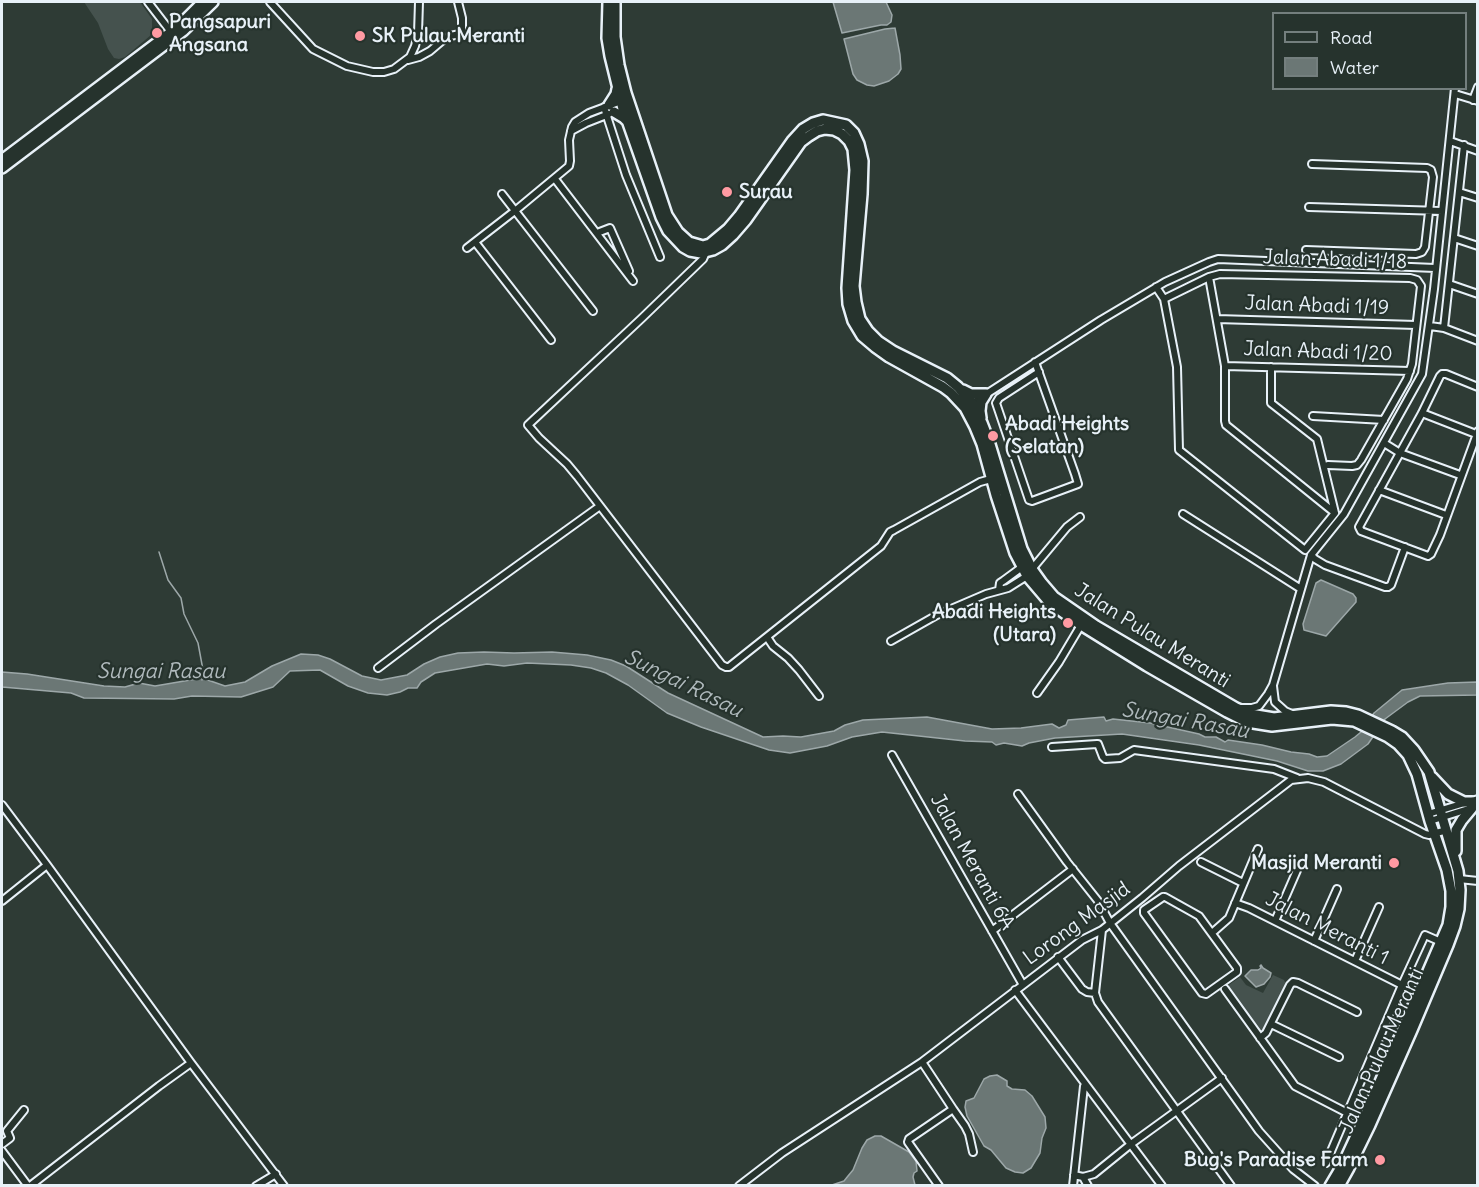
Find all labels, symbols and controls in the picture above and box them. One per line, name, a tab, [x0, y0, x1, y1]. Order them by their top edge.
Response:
place label: Pangsapuri Angsana	[169, 10, 271, 57]
legend	[1272, 12, 1467, 90]
place label: SK Pulau Meranti	[372, 24, 525, 48]
marker: Pangsapuri Angsana	[150, 26, 164, 40]
text: Road	[1330, 26, 1372, 49]
marker: SK Pulau Meranti	[353, 29, 367, 43]
text: Water	[1330, 56, 1379, 79]
place label: Surau	[739, 180, 793, 204]
marker: Surau	[720, 185, 734, 199]
street label: Jalan Abadi 1/18	[1262, 245, 1408, 275]
street label: Jalan Abadi 1/19	[1244, 291, 1390, 321]
street label: Jalan Abadi 1/20	[1243, 337, 1393, 367]
place label: Abadi Heights (Selatan)	[1005, 412, 1129, 459]
marker: Abadi Heights (Selatan)	[986, 429, 1000, 443]
street label: Jalan Pulau Meranti	[1070, 579, 1234, 693]
place label: Abadi Heights (Utara)	[932, 600, 1056, 647]
marker: Abadi Heights (Utara)	[1061, 616, 1075, 630]
water label: Sungai Rasau	[620, 645, 746, 723]
water label: Sungai Rasau	[97, 659, 225, 685]
water label: Sungai Rasau	[1120, 697, 1250, 745]
street label: Jalan Meranti 6A	[925, 790, 1019, 934]
place label: Masjid Meranti	[1251, 851, 1382, 875]
marker: Masjid Meranti	[1387, 856, 1401, 870]
street label: Lorong Masjid	[1019, 877, 1135, 971]
street label: Jalan Meranti 1	[1261, 888, 1393, 970]
street label: Jalan Pulau Meranti	[1335, 965, 1429, 1137]
place label: Bug's Paradise Farm	[1184, 1148, 1368, 1172]
marker: Bug's Paradise Farm	[1373, 1153, 1387, 1167]

